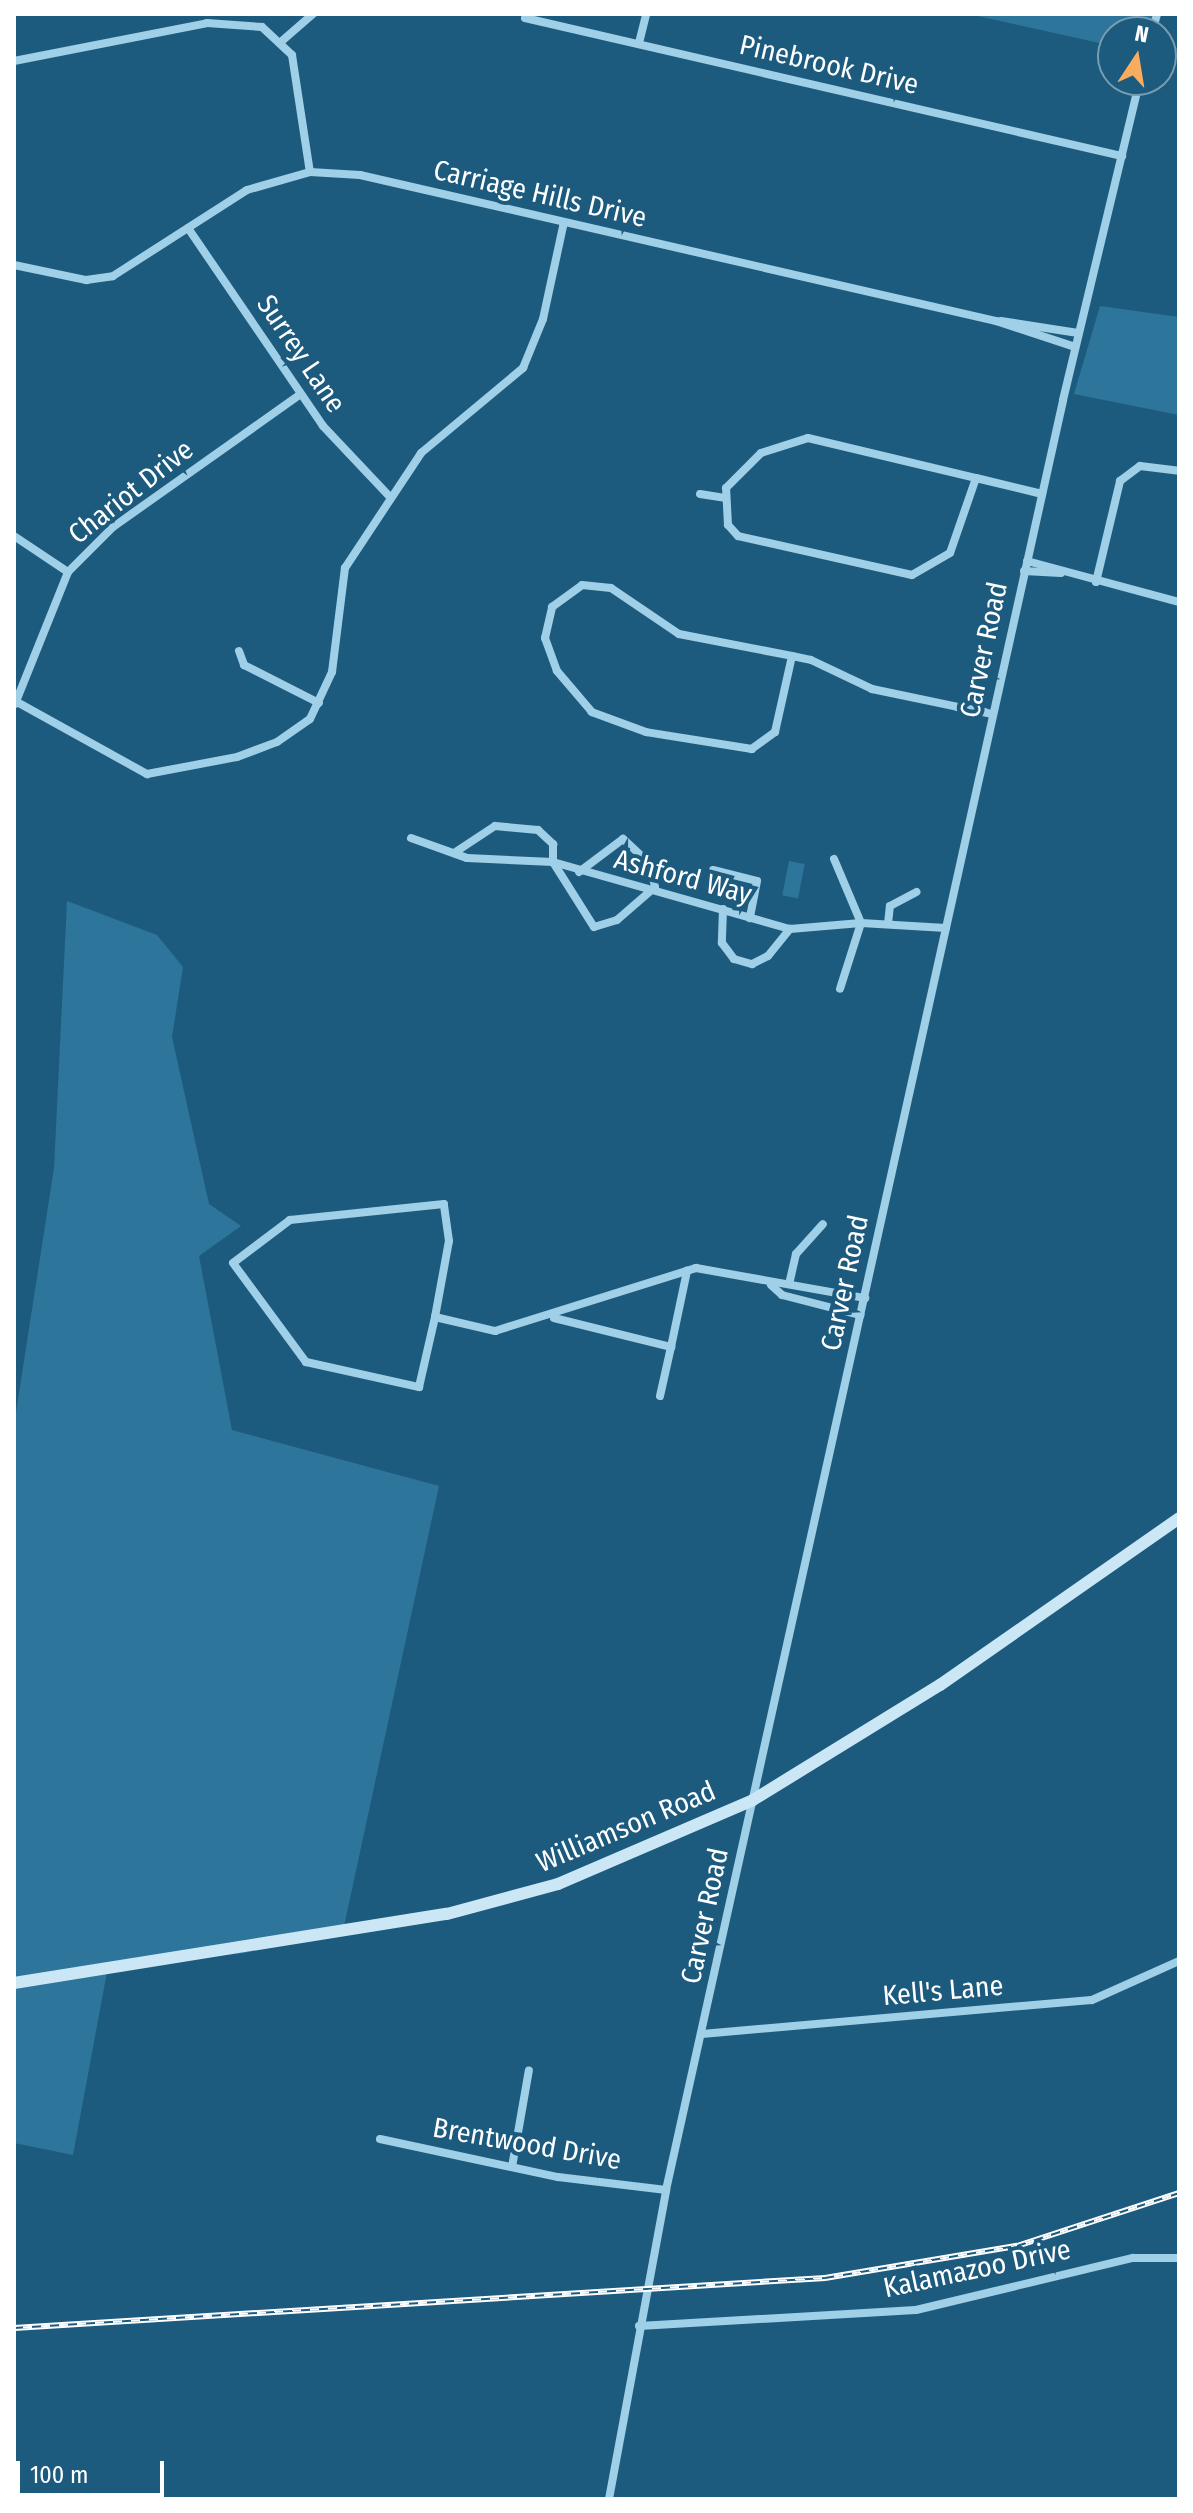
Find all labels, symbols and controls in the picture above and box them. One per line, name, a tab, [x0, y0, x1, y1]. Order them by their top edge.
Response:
north arrow	[1097, 16, 1177, 96]
text: N	[1132, 19, 1151, 49]
street label: Pinebrook Drive	[736, 28, 922, 102]
street label: Carriage Hills Drive	[430, 153, 650, 235]
street label: Surrey Lane	[249, 289, 353, 419]
street label: Chariot Drive	[62, 433, 200, 551]
street label: Carver Road	[953, 579, 1015, 721]
street label: Ashford Way	[611, 843, 755, 911]
street label: Carver Road	[814, 1212, 876, 1354]
street label: Williamson Road	[531, 1774, 721, 1880]
street label: Carver Road	[674, 1845, 736, 1987]
street label: Kell's Lane	[881, 1969, 1005, 2013]
street label: Brentwood Drive	[430, 2111, 624, 2177]
street label: Kalamazoo Drive	[880, 2233, 1074, 2305]
scale bar	[20, 2445, 168, 2495]
text: 100 m	[30, 2461, 88, 2489]

